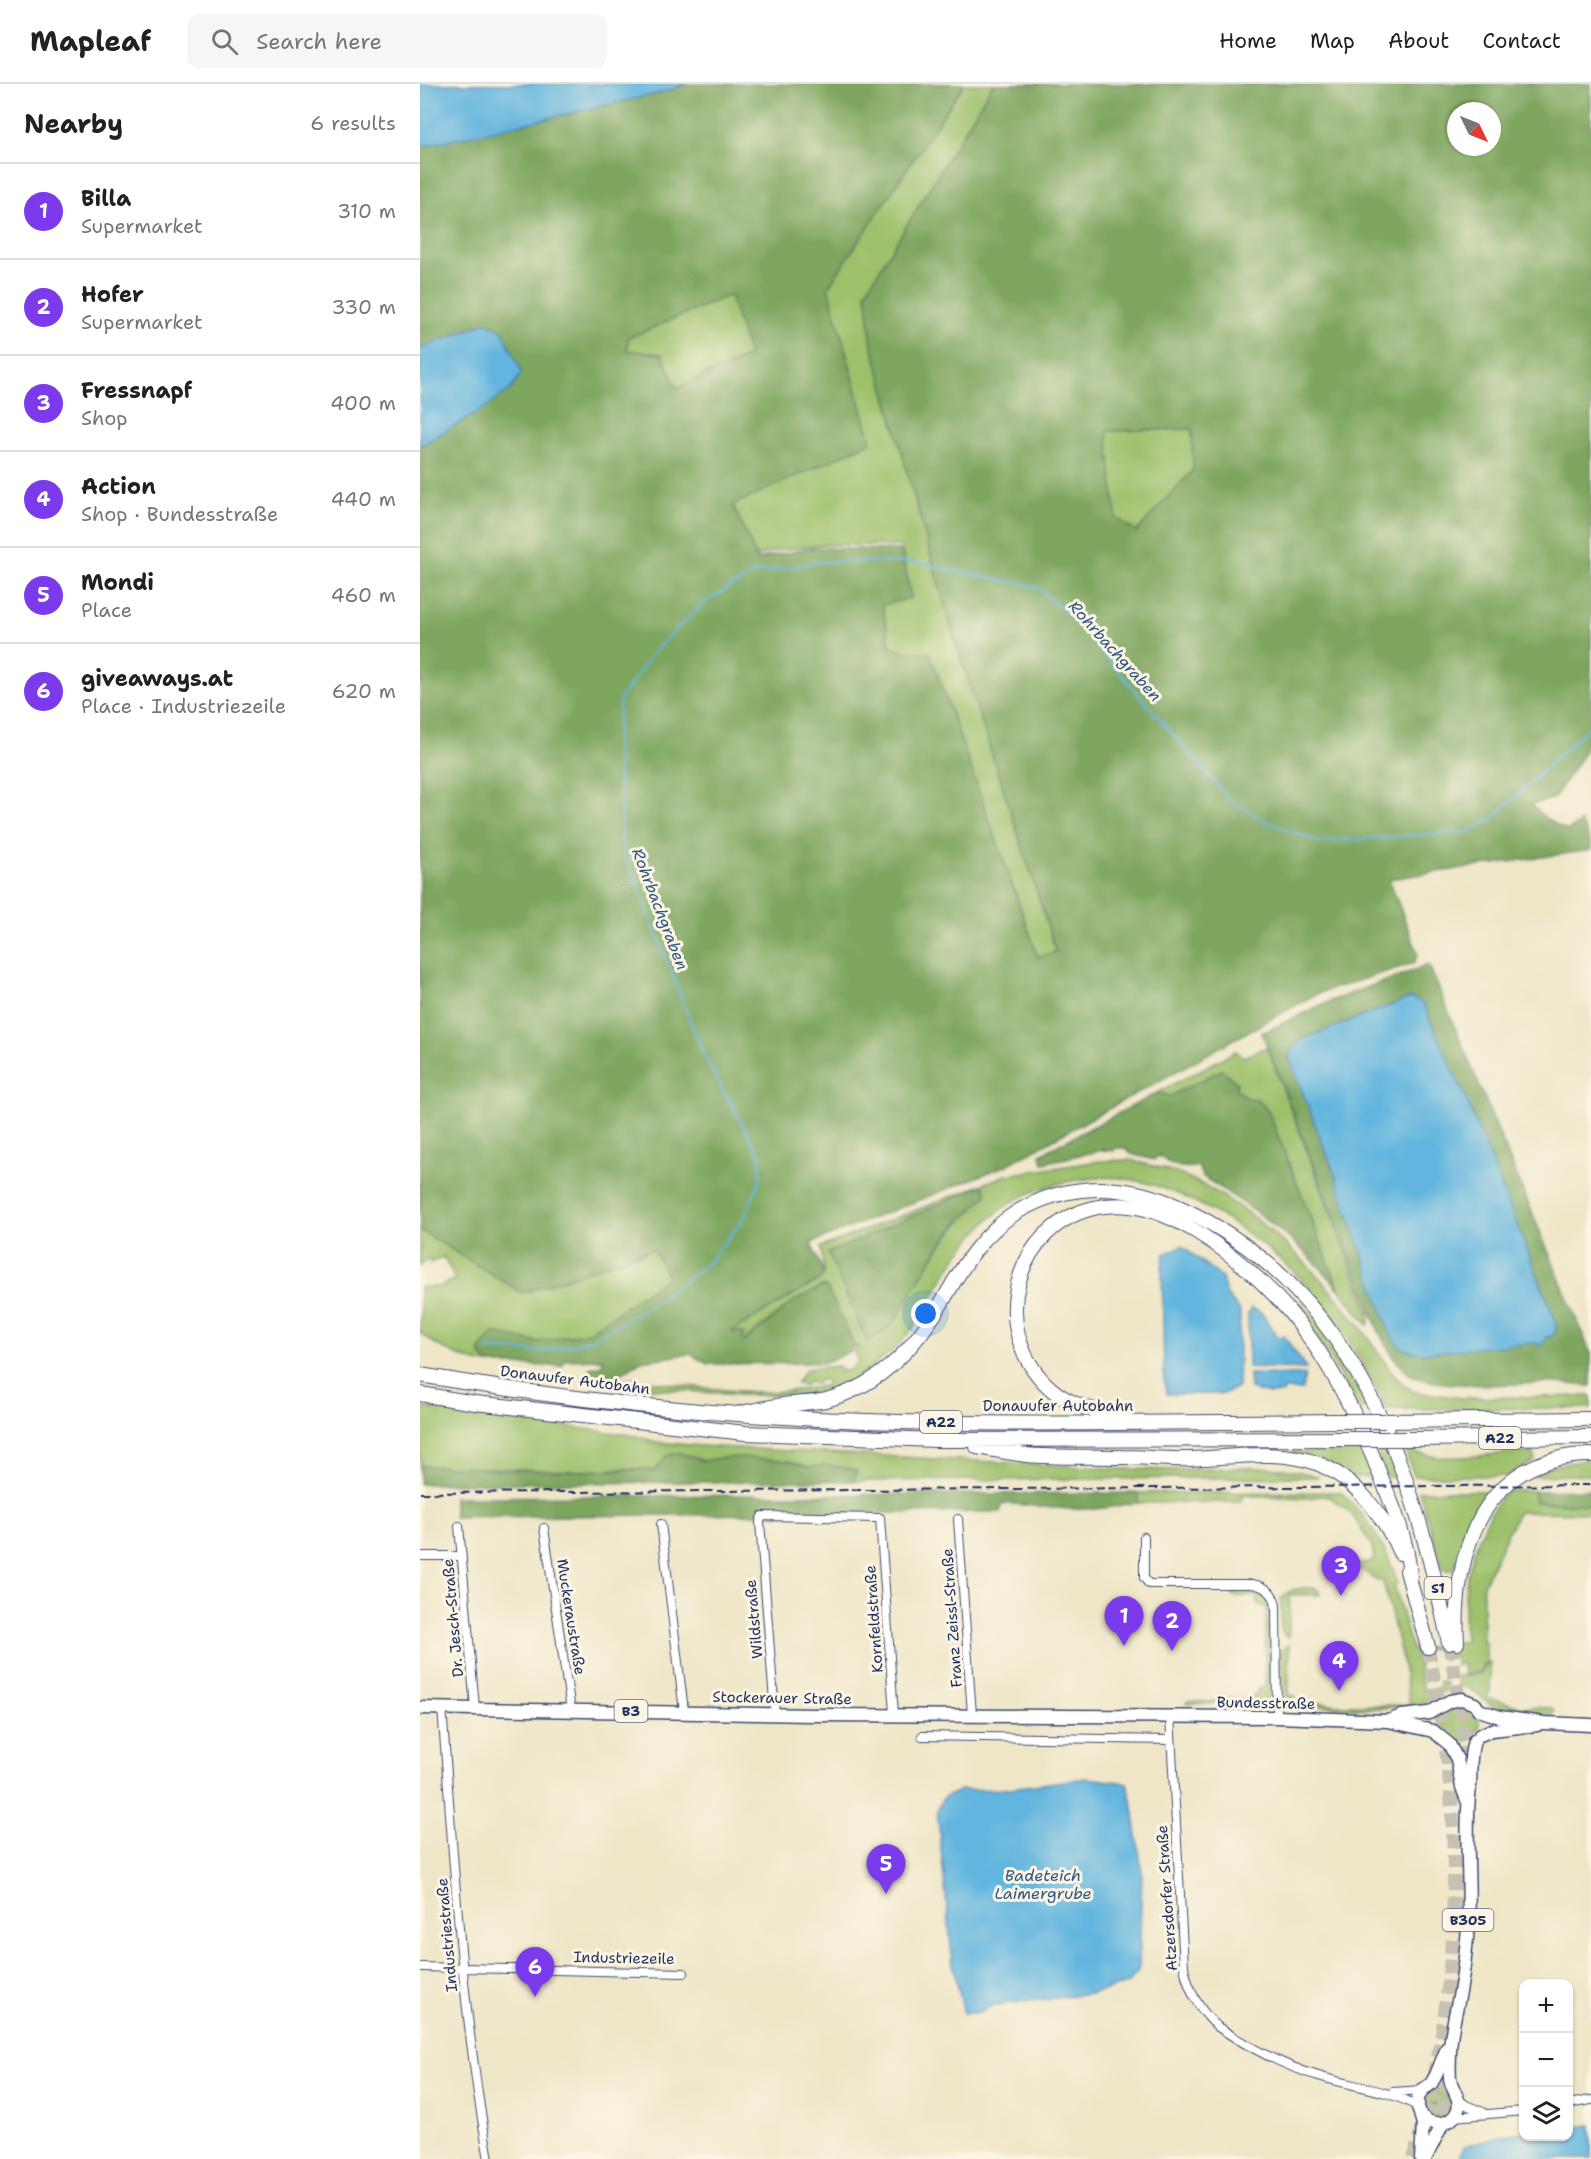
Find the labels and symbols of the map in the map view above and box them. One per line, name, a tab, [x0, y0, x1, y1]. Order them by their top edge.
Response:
north arrow	[1447, 102, 1501, 156]
water label: Rohrbachgraben	[1064, 596, 1166, 706]
water label: Rohrbachgraben	[627, 845, 693, 973]
your location	[911, 1299, 940, 1328]
street label: Donauufer Autobahn	[499, 1361, 651, 1399]
street label: Donauufer Autobahn	[983, 1396, 1133, 1416]
road number: A22	[920, 1411, 962, 1433]
road number: A22	[1479, 1427, 1521, 1449]
pin: 3	[1322, 1546, 1360, 1596]
street label: Franz Zeissl-Straße	[937, 1548, 967, 1688]
street label: Muckeraustraße	[552, 1557, 590, 1677]
street label: Dr. Jesch-Straße	[438, 1558, 468, 1678]
street label: Kornfeldstraße	[860, 1565, 888, 1673]
road number: S1	[1424, 1577, 1452, 1599]
street label: Wildstraße	[741, 1579, 767, 1659]
pin: 1	[1104, 1596, 1144, 1646]
pin: 2	[1152, 1602, 1191, 1651]
pin: 4	[1320, 1642, 1358, 1691]
street label: Stockerauer Straße	[712, 1687, 852, 1709]
street label: Bundesstraße	[1217, 1692, 1315, 1714]
road number: B3	[614, 1700, 648, 1722]
street label: Atzersdorfer Straße	[1152, 1824, 1182, 1972]
pin: 5	[866, 1844, 906, 1894]
water label: Badeteich Laimergrube	[994, 1865, 1092, 1904]
street label: Industriestraße	[432, 1877, 462, 1993]
road number: B305	[1442, 1909, 1494, 1931]
street label: Industriezeile	[573, 1947, 675, 1969]
pin: 6	[516, 1948, 554, 1997]

